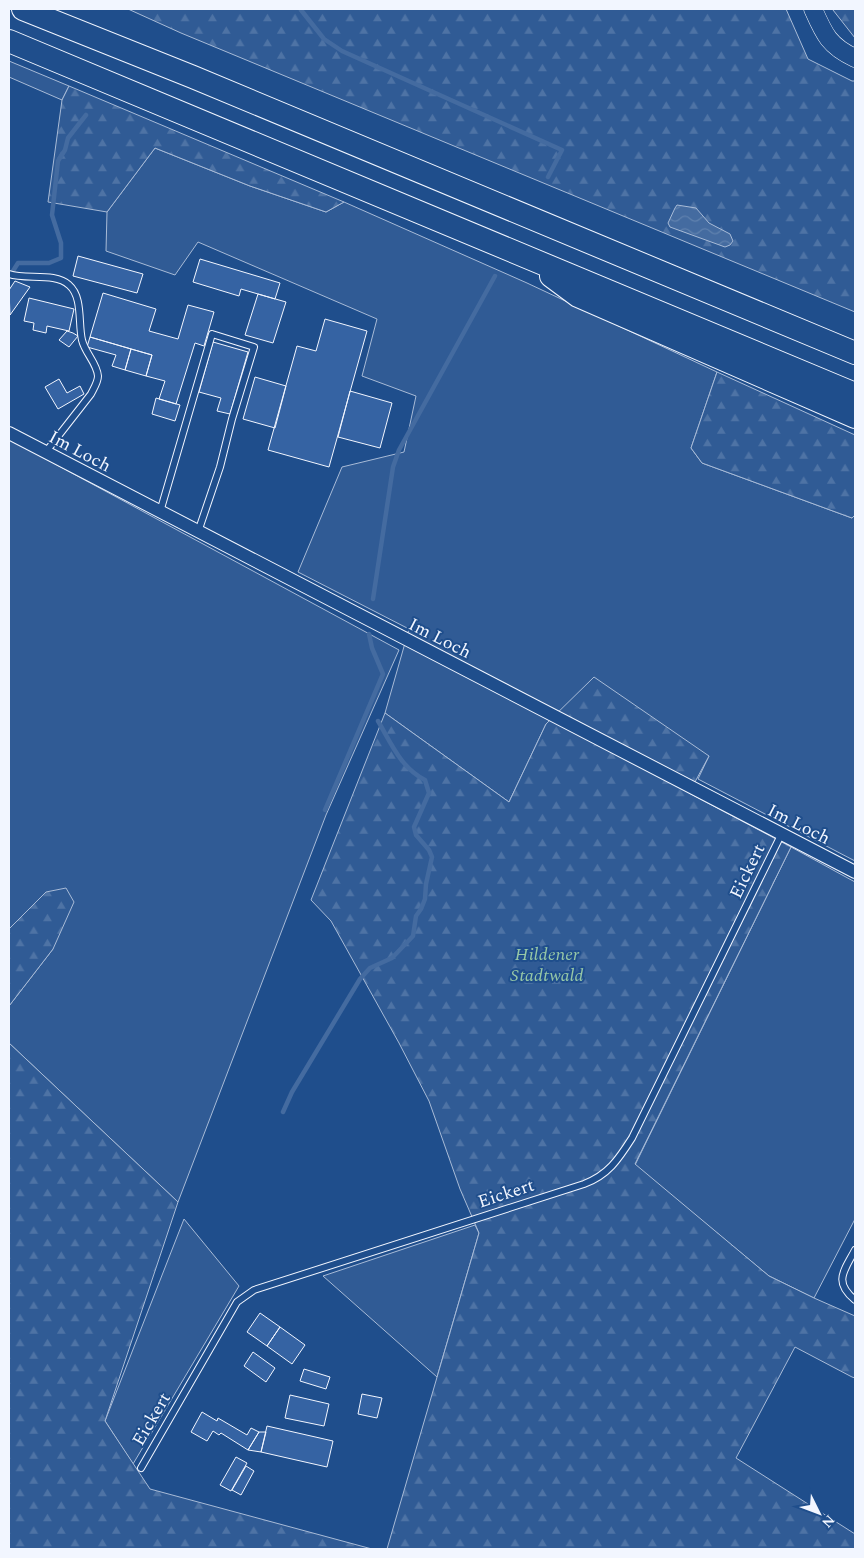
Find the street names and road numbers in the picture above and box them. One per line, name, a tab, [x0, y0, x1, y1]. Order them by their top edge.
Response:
street label: Im Loch	[44, 424, 116, 479]
street label: Im Loch	[404, 611, 476, 666]
street label: Im Loch	[763, 797, 835, 852]
street label: Eickert	[723, 839, 772, 903]
street label: Eickert	[474, 1172, 538, 1215]
street label: Eickert	[125, 1387, 178, 1451]

